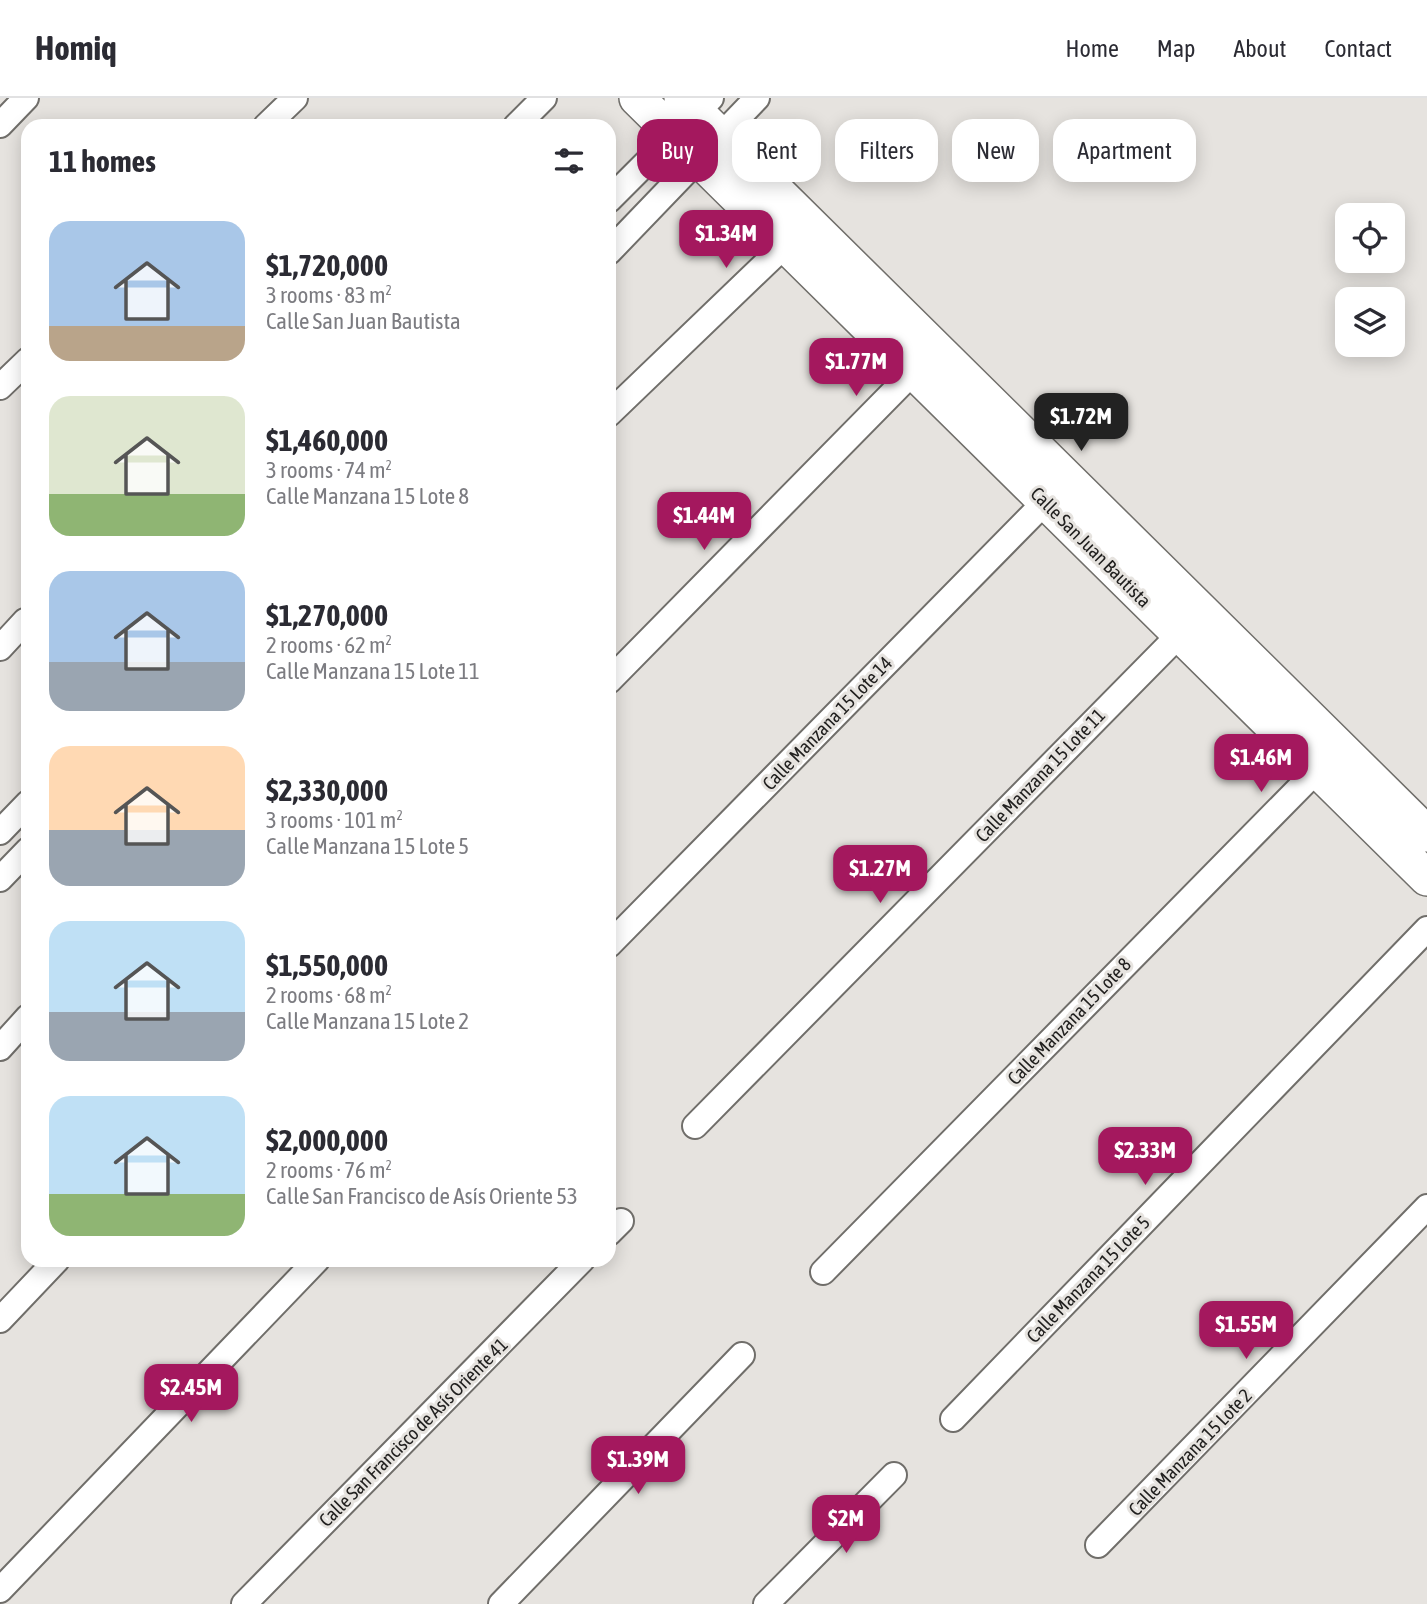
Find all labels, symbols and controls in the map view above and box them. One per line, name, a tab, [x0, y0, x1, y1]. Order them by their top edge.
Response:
text: Homiq	[35, 29, 117, 67]
text: Home	[1065, 35, 1119, 62]
text: Map	[1157, 35, 1195, 62]
text: About	[1233, 35, 1286, 62]
text: Contact	[1324, 35, 1392, 62]
chip: Buy	[637, 119, 718, 182]
chip: Rent	[732, 119, 821, 182]
chip: Filters	[835, 119, 938, 182]
chip: New	[952, 119, 1039, 182]
chip: Apartment	[1053, 119, 1196, 182]
icon: filters	[550, 142, 588, 180]
text: 11 homes	[49, 144, 156, 178]
map controls	[1335, 203, 1405, 357]
button: locate	[1335, 203, 1405, 273]
pin: $1.34M	[669, 211, 783, 270]
text: $1.34M	[695, 220, 757, 246]
text: $1,720,000	[266, 248, 388, 282]
icon: home	[105, 249, 189, 333]
text: 3 rooms · 83 m²	[266, 282, 392, 308]
button: layers	[1335, 287, 1405, 357]
text: Calle San Juan Bautista	[266, 308, 461, 334]
pin: $1.77M	[799, 338, 913, 398]
text: $1.77M	[825, 348, 887, 374]
pin: $1.72M	[1024, 394, 1138, 453]
text: $1.72M	[1050, 403, 1112, 429]
text: $1,460,000	[266, 423, 388, 457]
icon: home	[105, 424, 189, 508]
text: 3 rooms · 74 m²	[266, 457, 392, 483]
street label: Calle San Juan Bautista	[1026, 482, 1156, 612]
text: Calle Manzana 15 Lote 8	[266, 483, 469, 509]
pin: $1.44M	[647, 492, 761, 552]
text: $1.44M	[673, 502, 735, 528]
text: $1,270,000	[266, 598, 388, 632]
icon: home	[105, 599, 189, 683]
text: 2 rooms · 62 m²	[266, 632, 392, 658]
street label: Calle Manzana 15 Lote 14	[758, 652, 896, 794]
text: Calle Manzana 15 Lote 11	[266, 658, 480, 684]
street label: Calle Manzana 15 Lote 11	[971, 704, 1109, 846]
pin: $1.46M	[1204, 734, 1318, 794]
text: $1.46M	[1230, 744, 1292, 770]
text: $2,330,000	[266, 773, 388, 807]
icon: home	[105, 774, 189, 858]
text: 3 rooms · 101 m²	[266, 807, 403, 833]
text: Calle Manzana 15 Lote 5	[266, 833, 469, 859]
pin: $1.27M	[823, 846, 937, 905]
text: $1.27M	[849, 855, 911, 881]
text: $1,550,000	[266, 948, 388, 982]
icon: home	[105, 949, 189, 1033]
street label: Calle Manzana 15 Lote 8	[1003, 953, 1135, 1089]
text: 2 rooms · 68 m²	[266, 982, 392, 1008]
text: Calle Manzana 15 Lote 2	[266, 1008, 469, 1034]
text: $2,000,000	[266, 1123, 388, 1157]
icon: home	[105, 1124, 189, 1208]
pin: $2.33M	[1088, 1128, 1202, 1187]
text: $2.33M	[1114, 1137, 1176, 1163]
text: 2 rooms · 76 m²	[266, 1157, 392, 1183]
text: Calle San Francisco de Asís Oriente 53	[266, 1183, 578, 1209]
street label: Calle Manzana 15 Lote 5	[1022, 1211, 1154, 1347]
pin: $1.55M	[1189, 1302, 1303, 1361]
text: $1.55M	[1215, 1311, 1277, 1337]
street label: Calle San Francisco de Asís Oriente 41	[314, 1333, 512, 1531]
pin: $2.45M	[134, 1364, 248, 1424]
text: $2.45M	[160, 1374, 222, 1400]
street label: Calle Manzana 15 Lote 2	[1124, 1384, 1256, 1520]
pin: $1.39M	[581, 1436, 695, 1496]
text: $1.39M	[607, 1446, 669, 1472]
pin: $2M	[812, 1496, 880, 1555]
text: $2M	[828, 1505, 864, 1531]

